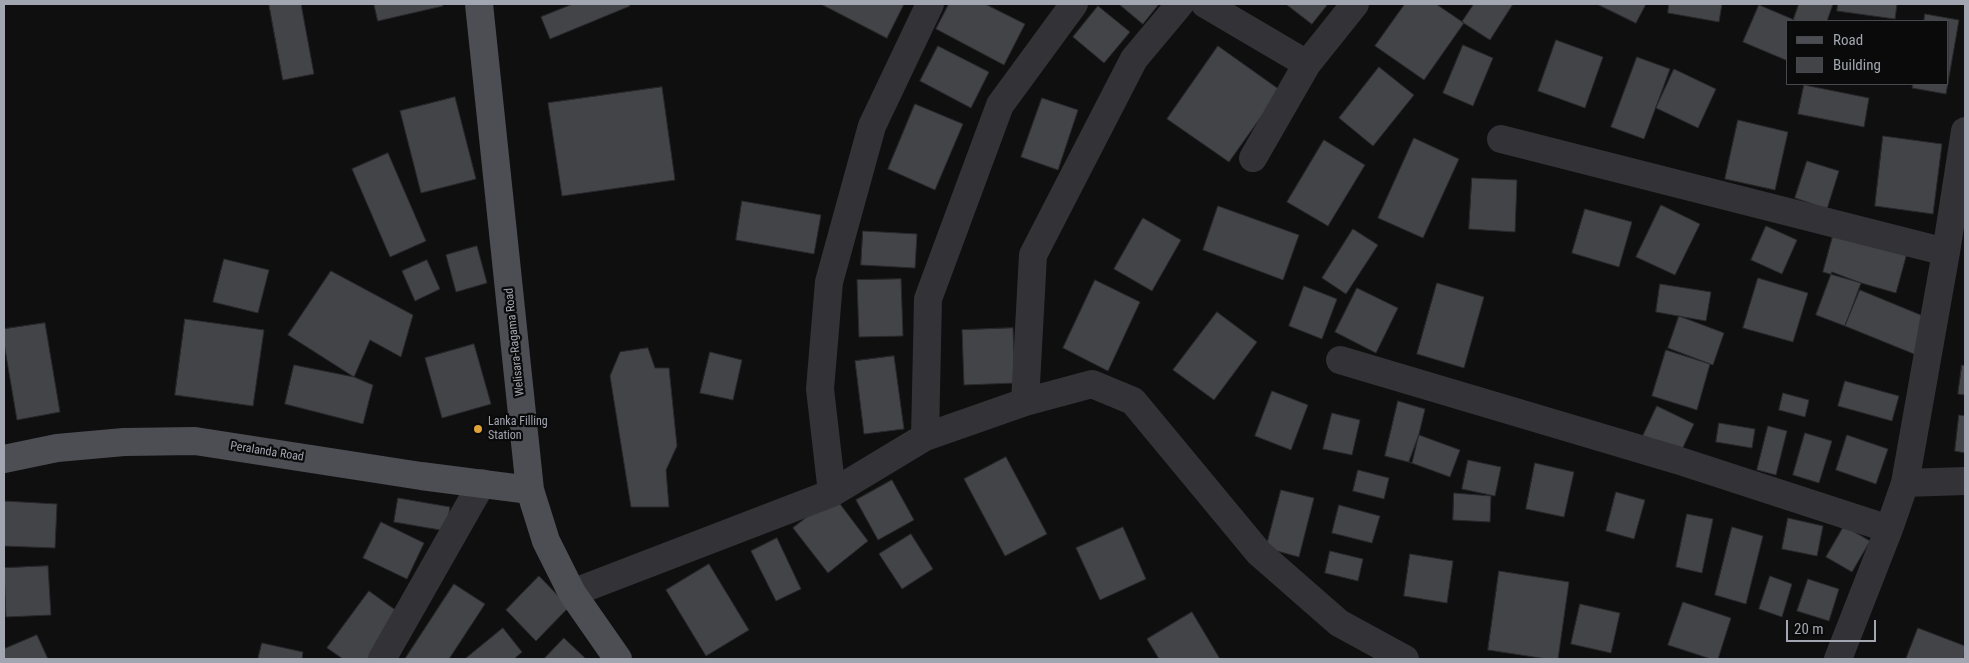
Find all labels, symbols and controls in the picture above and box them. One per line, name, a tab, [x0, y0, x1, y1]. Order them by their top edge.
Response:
legend	[1786, 20, 1949, 85]
text: Road	[1833, 31, 1863, 49]
text: Building	[1833, 56, 1881, 74]
street label: Welisara-Ragama Road	[502, 287, 528, 397]
place label: Lanka Filling Station	[488, 415, 548, 443]
marker: Lanka Filling Station	[472, 423, 484, 435]
street label: Peralanda Road	[229, 439, 305, 465]
scale bar	[1789, 610, 1879, 642]
text: 20 m	[1794, 620, 1824, 638]

